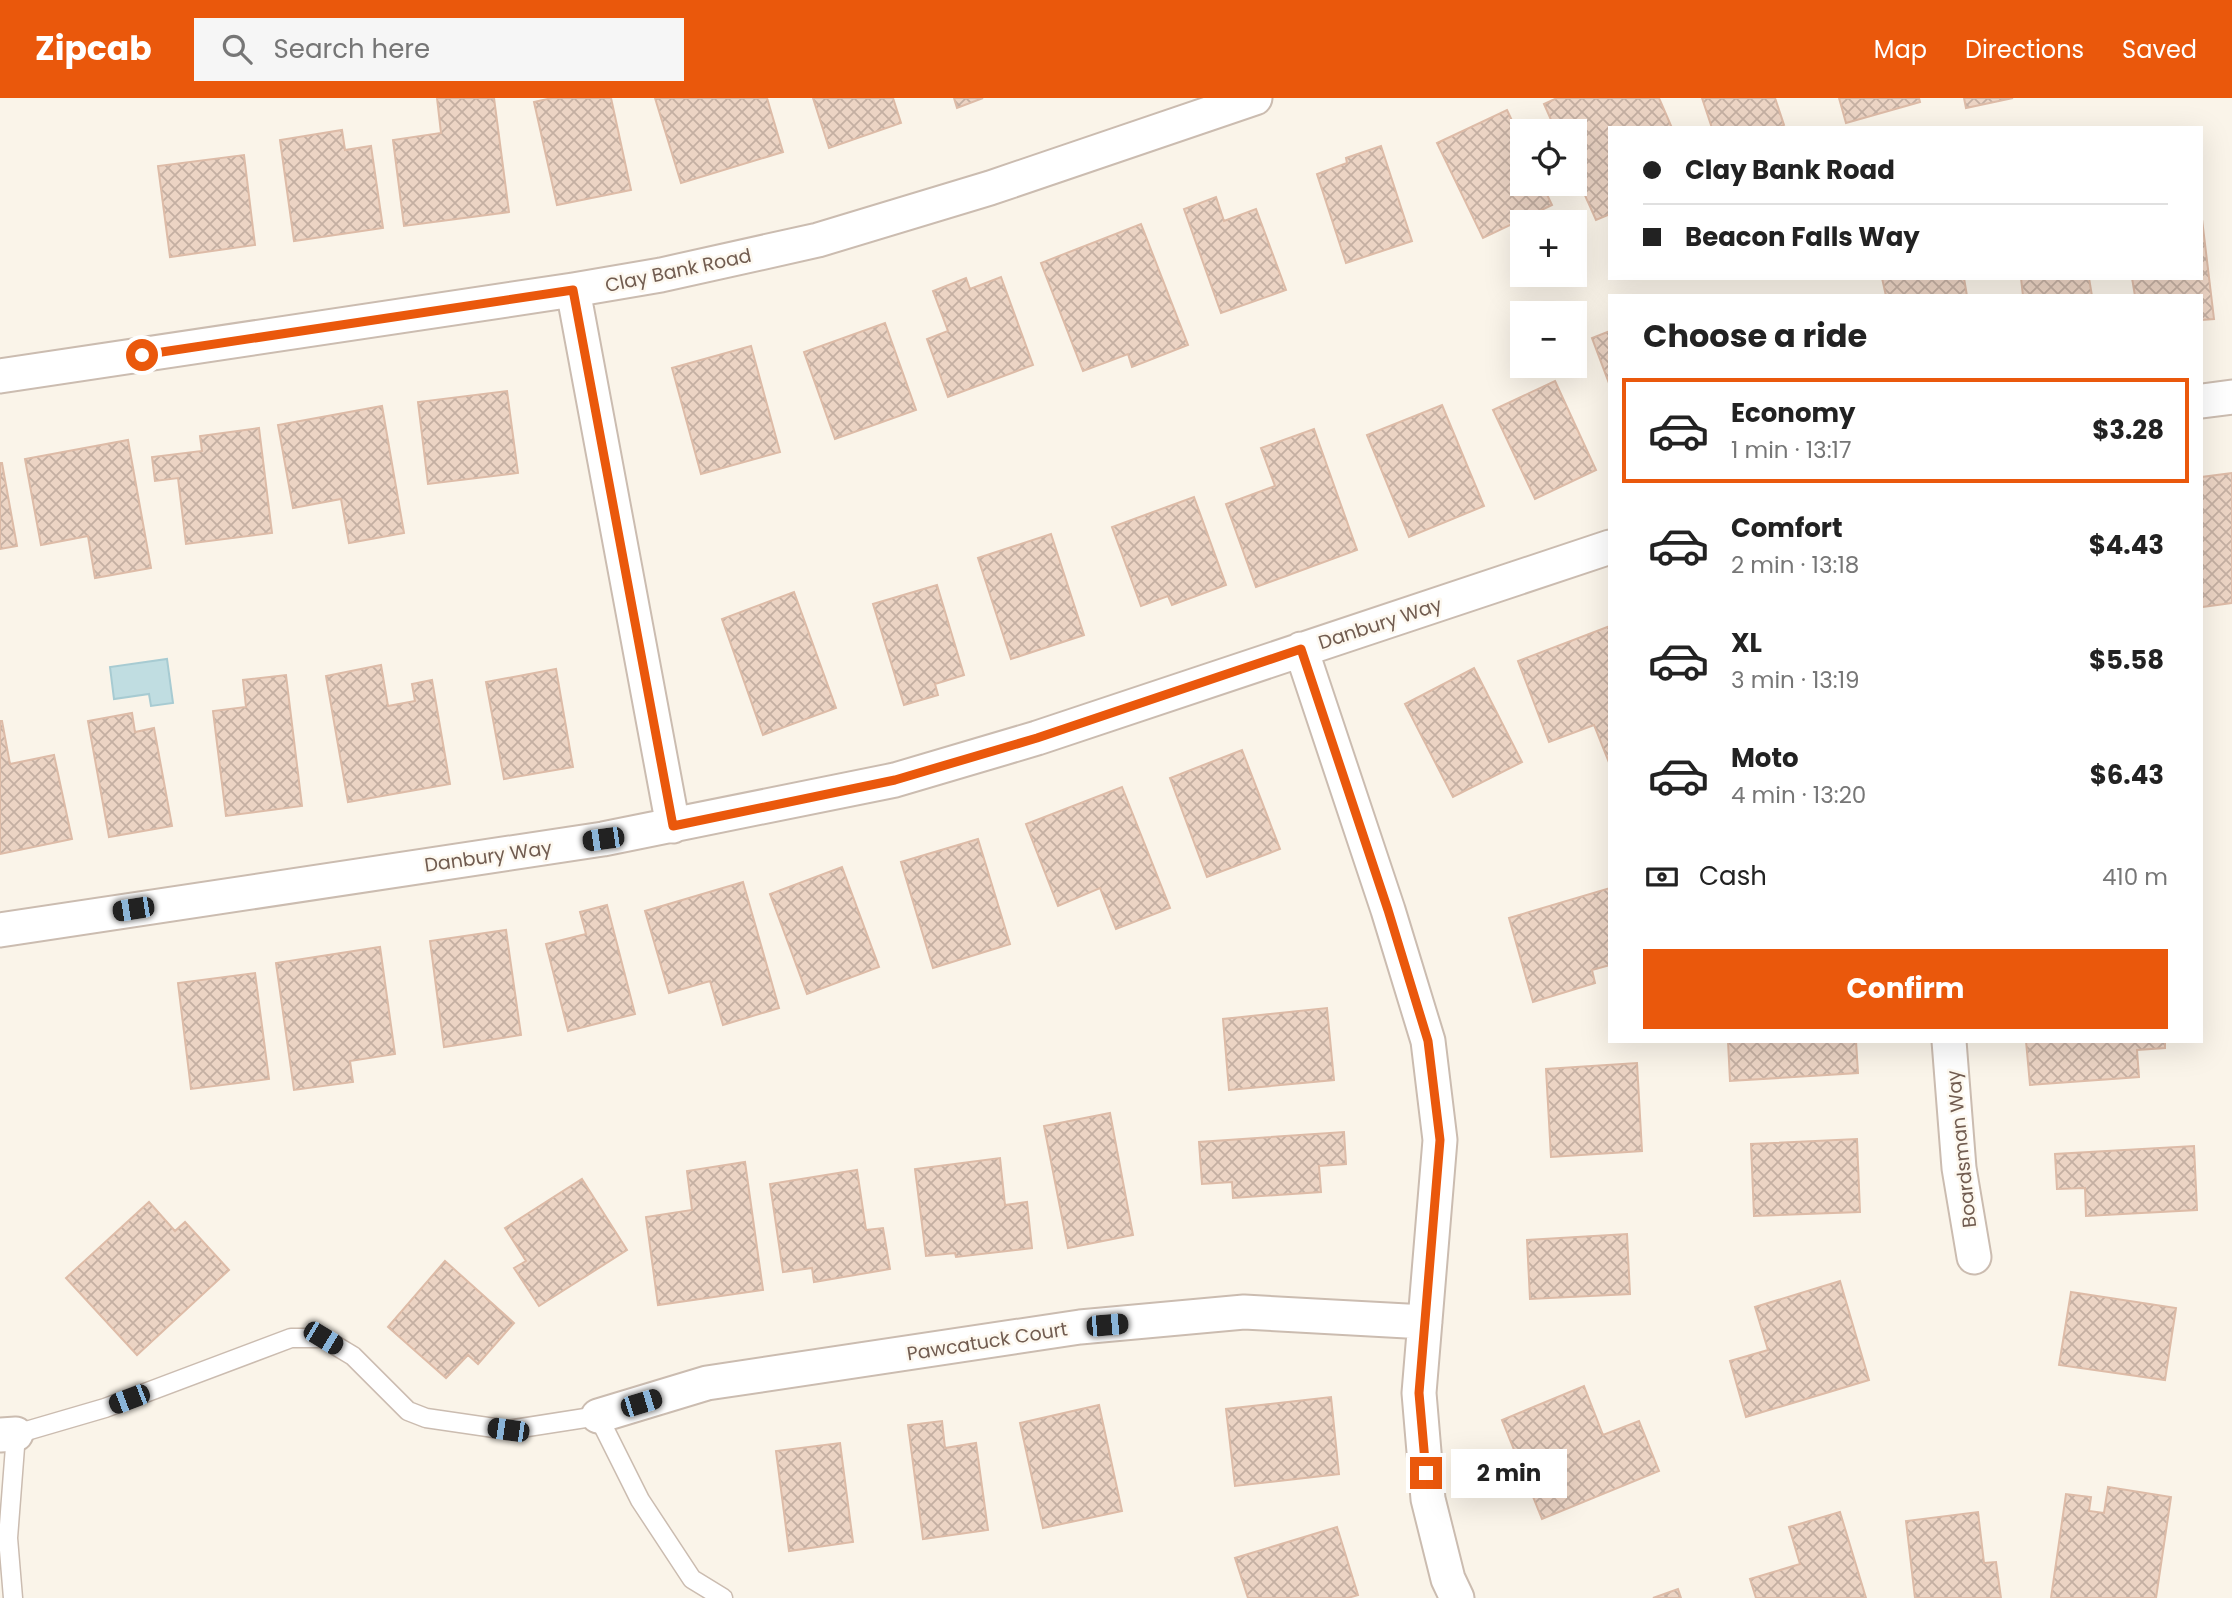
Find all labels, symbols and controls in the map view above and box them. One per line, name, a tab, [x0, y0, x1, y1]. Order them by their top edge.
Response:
search box	[194, 18, 684, 81]
text: Zipcab	[35, 25, 152, 72]
icon: search	[218, 30, 256, 68]
text: Search here	[274, 31, 430, 67]
text: Map	[1874, 33, 1927, 66]
text: Directions	[1965, 33, 2084, 66]
text: Saved	[2122, 33, 2197, 66]
map controls	[1510, 119, 1587, 378]
button: locate	[1510, 119, 1587, 196]
text: Clay Bank Road	[1685, 152, 1895, 188]
button: +	[1510, 210, 1587, 287]
text: Beacon Falls Way	[1685, 219, 1920, 255]
street label: Clay Bank Road	[602, 242, 754, 299]
button: −	[1510, 301, 1587, 378]
text: Choose a ride	[1643, 313, 1867, 358]
route start	[126, 339, 158, 371]
text: Economy	[1731, 395, 1855, 431]
icon: car	[1647, 399, 1710, 462]
text: $3.28	[2092, 412, 2164, 448]
text: 1 min · 13:17	[1731, 434, 1851, 466]
text: Comfort	[1731, 510, 1843, 546]
icon: car	[1647, 514, 1710, 577]
text: $4.43	[2089, 527, 2164, 563]
text: 2 min · 13:18	[1731, 549, 1859, 581]
street label: Danbury Way	[1315, 591, 1446, 656]
text: XL	[1731, 625, 1762, 661]
icon: car	[1647, 629, 1710, 692]
text: $5.58	[2089, 642, 2164, 678]
text: 3 min · 13:19	[1731, 664, 1860, 696]
text: Moto	[1731, 740, 1799, 776]
icon: car	[1647, 744, 1710, 807]
text: $6.43	[2090, 757, 2164, 793]
text: 4 min · 13:20	[1731, 779, 1866, 811]
car	[581, 826, 626, 852]
street label: Danbury Way	[423, 834, 554, 879]
icon: cash	[1643, 858, 1681, 896]
text: Cash	[1699, 858, 1767, 894]
text: 410 m	[2102, 861, 2168, 893]
car	[111, 895, 156, 923]
button: Confirm	[1643, 949, 2168, 1029]
street label: Boardsman Way	[1940, 1069, 1983, 1229]
car	[1086, 1313, 1129, 1337]
street label: Pawcatuck Court	[905, 1315, 1069, 1368]
car	[300, 1318, 347, 1358]
car	[106, 1382, 153, 1416]
car	[618, 1387, 665, 1419]
car	[486, 1417, 531, 1443]
callout: 2 min	[1450, 1448, 1566, 1498]
route end	[1410, 1457, 1442, 1489]
text: 2 min	[1477, 1457, 1541, 1489]

